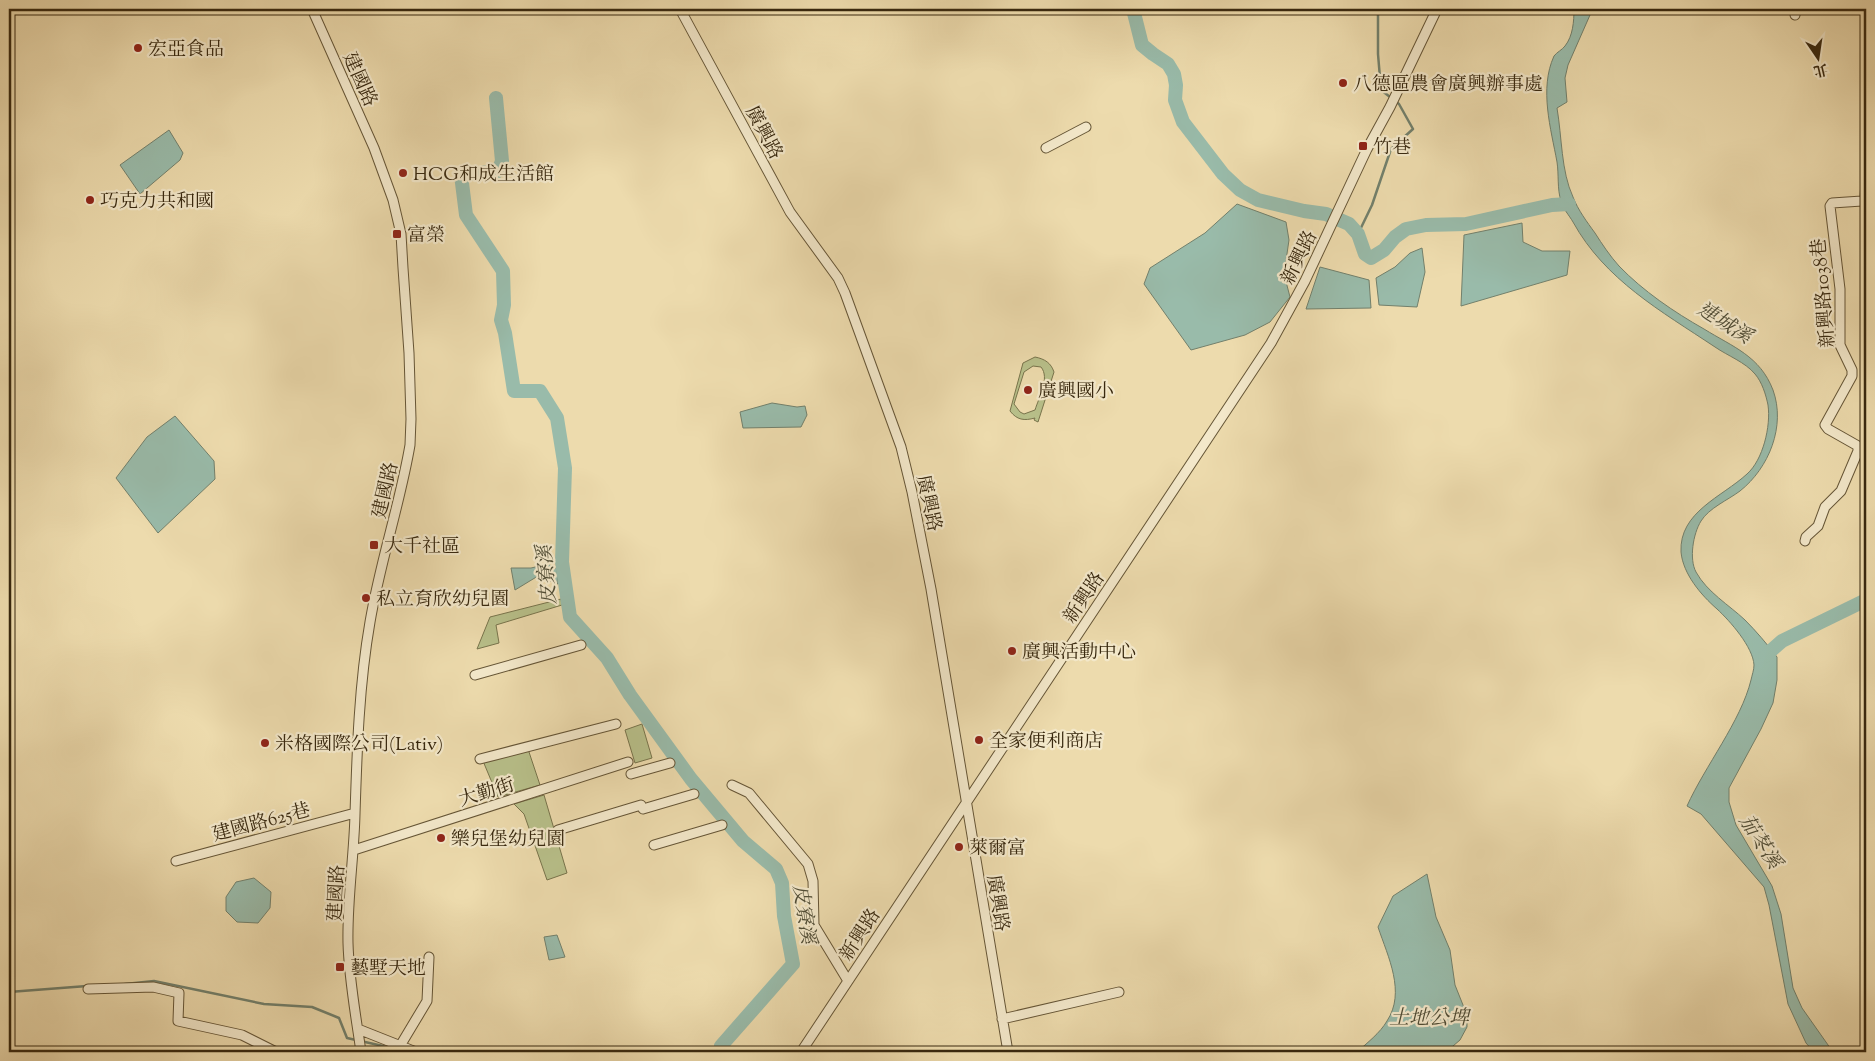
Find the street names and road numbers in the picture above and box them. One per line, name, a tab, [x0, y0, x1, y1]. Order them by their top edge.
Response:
street label: 建國路	[335, 48, 383, 112]
street label: 廣興路	[737, 102, 788, 165]
street label: 新興路	[1276, 227, 1325, 290]
street label: 新興路1038巷	[1806, 237, 1843, 349]
street label: 建國路	[367, 460, 406, 521]
street label: 廣興路	[908, 473, 947, 534]
street label: 新興路	[1058, 567, 1112, 630]
street label: 大勤街	[456, 772, 518, 815]
street label: 建國路625巷	[210, 797, 314, 849]
street label: 建國路	[323, 864, 352, 922]
street label: 廣興路	[979, 873, 1014, 934]
street label: 新興路	[834, 904, 888, 967]

